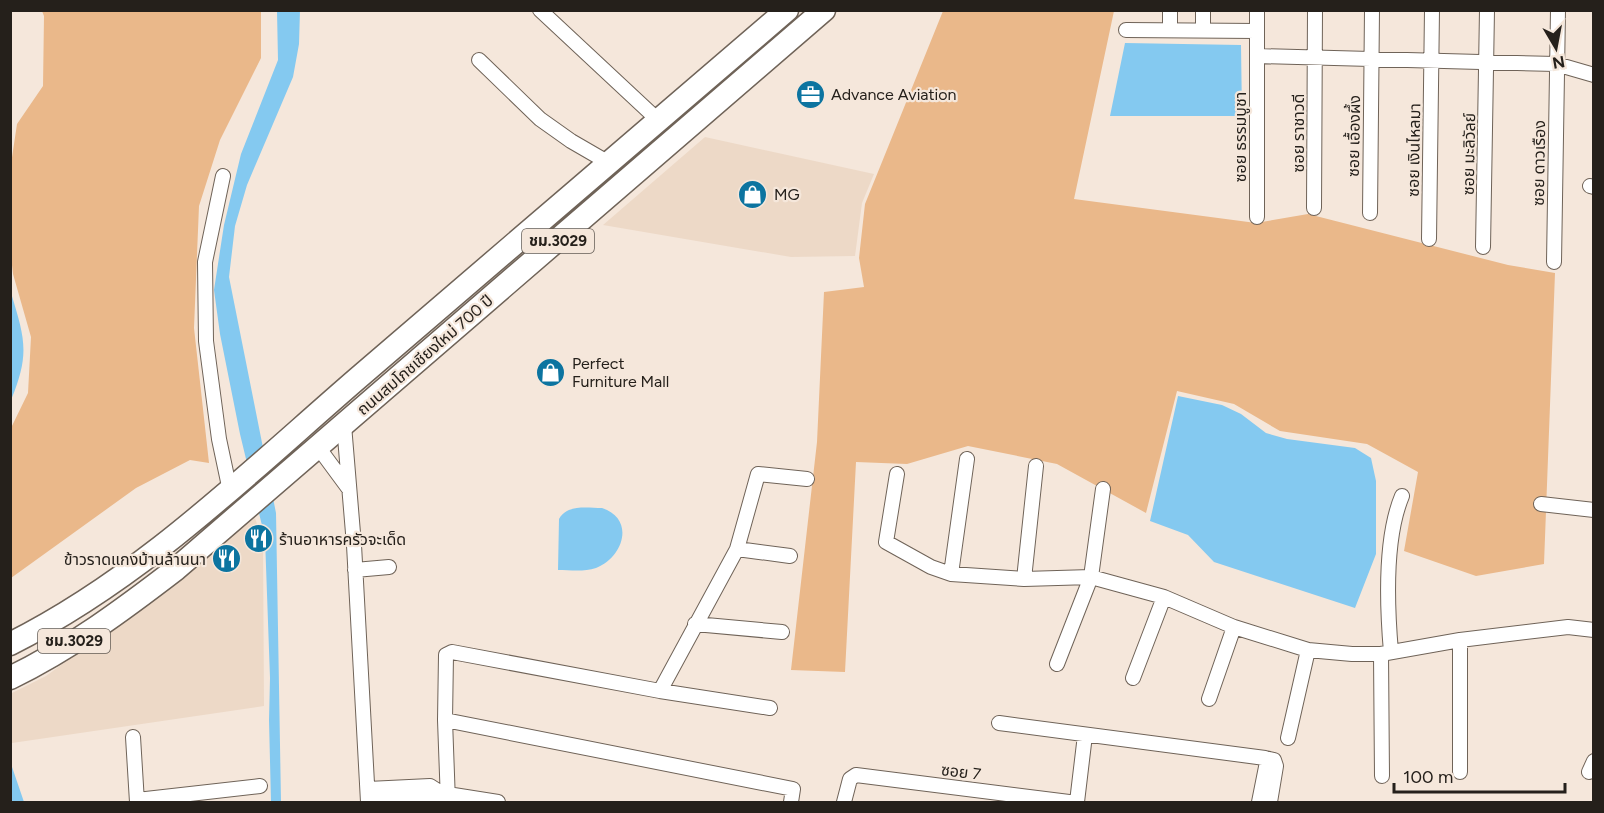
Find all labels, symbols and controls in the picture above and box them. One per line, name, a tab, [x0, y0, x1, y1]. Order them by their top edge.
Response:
north arrow	[1526, 18, 1586, 78]
text: N	[1551, 52, 1566, 73]
office icon: Advance Aviation	[794, 78, 826, 110]
place label: Advance Aviation	[831, 85, 957, 104]
street label: ซอย ธรรมบูชา	[1231, 92, 1250, 182]
street label: ซอย ราชาวดี	[1289, 94, 1308, 172]
street label: ซอย เอื้องผึ้ง	[1342, 95, 1364, 177]
street label: ซอย เงินไหลมา	[1404, 103, 1424, 197]
street label: ซอย มะลิวัลย์	[1459, 113, 1479, 195]
street label: ซอย ดาวเรือง	[1529, 120, 1549, 206]
shop icon: MG	[737, 178, 769, 210]
place label: MG	[774, 185, 800, 204]
road number: ชม.3029	[522, 229, 594, 253]
street label: ถนนสมโภชเชียงใหม่ 700 ปี	[353, 291, 497, 419]
place label: Perfect Furniture Mall	[572, 354, 669, 391]
shop icon: Perfect Furniture Mall	[535, 356, 567, 388]
restaurant icon: ร้านอาหารครัวจะเด็ด	[242, 523, 274, 555]
place label: ร้านอาหารครัวจะเด็ด	[279, 530, 406, 549]
restaurant icon: ข้าวราดแกงบ้านล้านนา	[211, 543, 243, 575]
place label: ข้าวราดแกงบ้านล้านนา	[64, 550, 206, 569]
road number: ชม.3029	[38, 629, 110, 653]
scale bar	[1394, 756, 1565, 794]
street label: ซอย 7	[940, 760, 982, 784]
text: 100 m	[1403, 766, 1453, 788]

